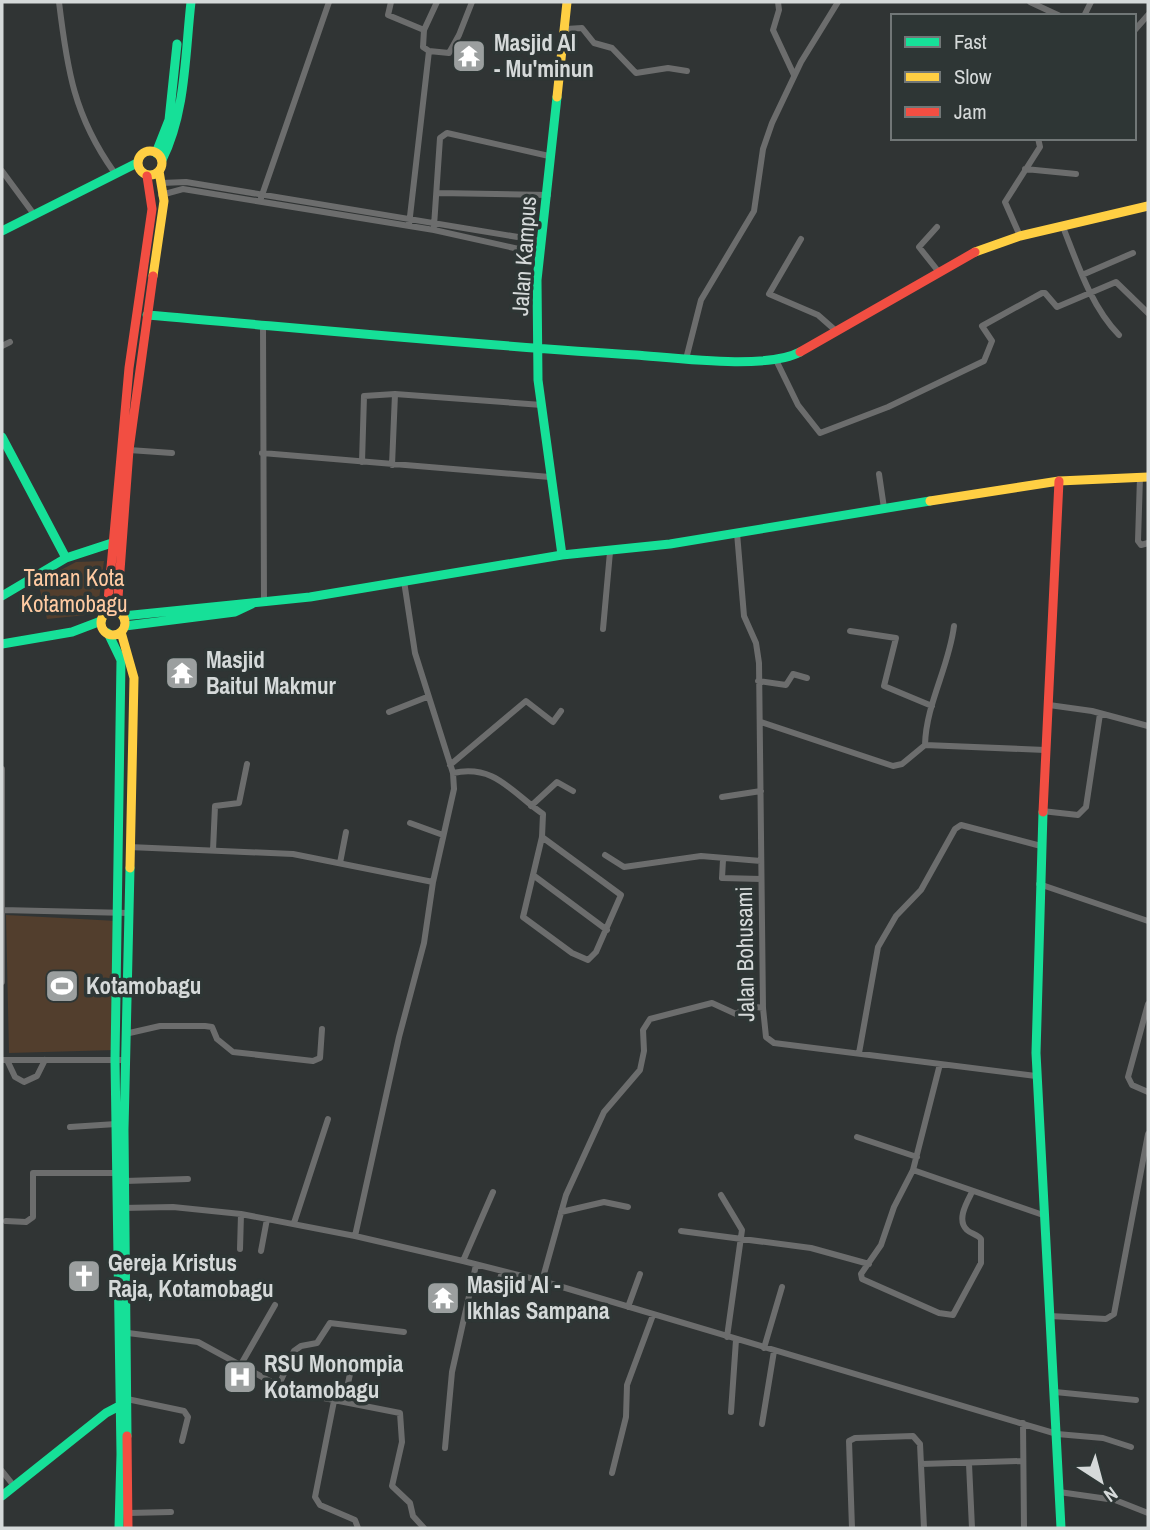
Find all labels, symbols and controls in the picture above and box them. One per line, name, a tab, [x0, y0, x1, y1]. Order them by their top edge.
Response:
legend	[891, 14, 1136, 140]
place label: Masjid Al - Mu'minun	[494, 27, 594, 84]
text: Fast	[954, 27, 987, 56]
temple icon: Masjid Al - Mu'minun	[450, 37, 488, 75]
text: Slow	[954, 62, 992, 91]
text: Jam	[954, 97, 987, 126]
street label: Jalan Kampus	[504, 195, 543, 317]
park label: Taman Kota Kotamobagu	[21, 562, 127, 619]
place label: Masjid Baitul Makmur	[206, 644, 337, 701]
temple icon: Masjid Baitul Makmur	[163, 654, 201, 692]
street label: Jalan Bohusami	[728, 886, 761, 1022]
sports icon: Kotamobagu	[43, 967, 81, 1005]
place label: Kotamobagu	[86, 970, 201, 1001]
place label: Gereja Kristus Raja, Kotamobagu	[108, 1247, 274, 1304]
church icon: Gereja Kristus Raja, Kotamobagu	[65, 1257, 103, 1295]
place label: Masjid Al - Ikhlas Sampana	[467, 1269, 610, 1326]
temple icon: Masjid Al - Ikhlas Sampana	[424, 1279, 462, 1317]
place label: RSU Monompia Kotamobagu	[264, 1348, 404, 1405]
hospital icon: RSU Monompia Kotamobagu	[221, 1358, 259, 1396]
north arrow	[1066, 1446, 1136, 1516]
text: N	[1099, 1481, 1123, 1509]

